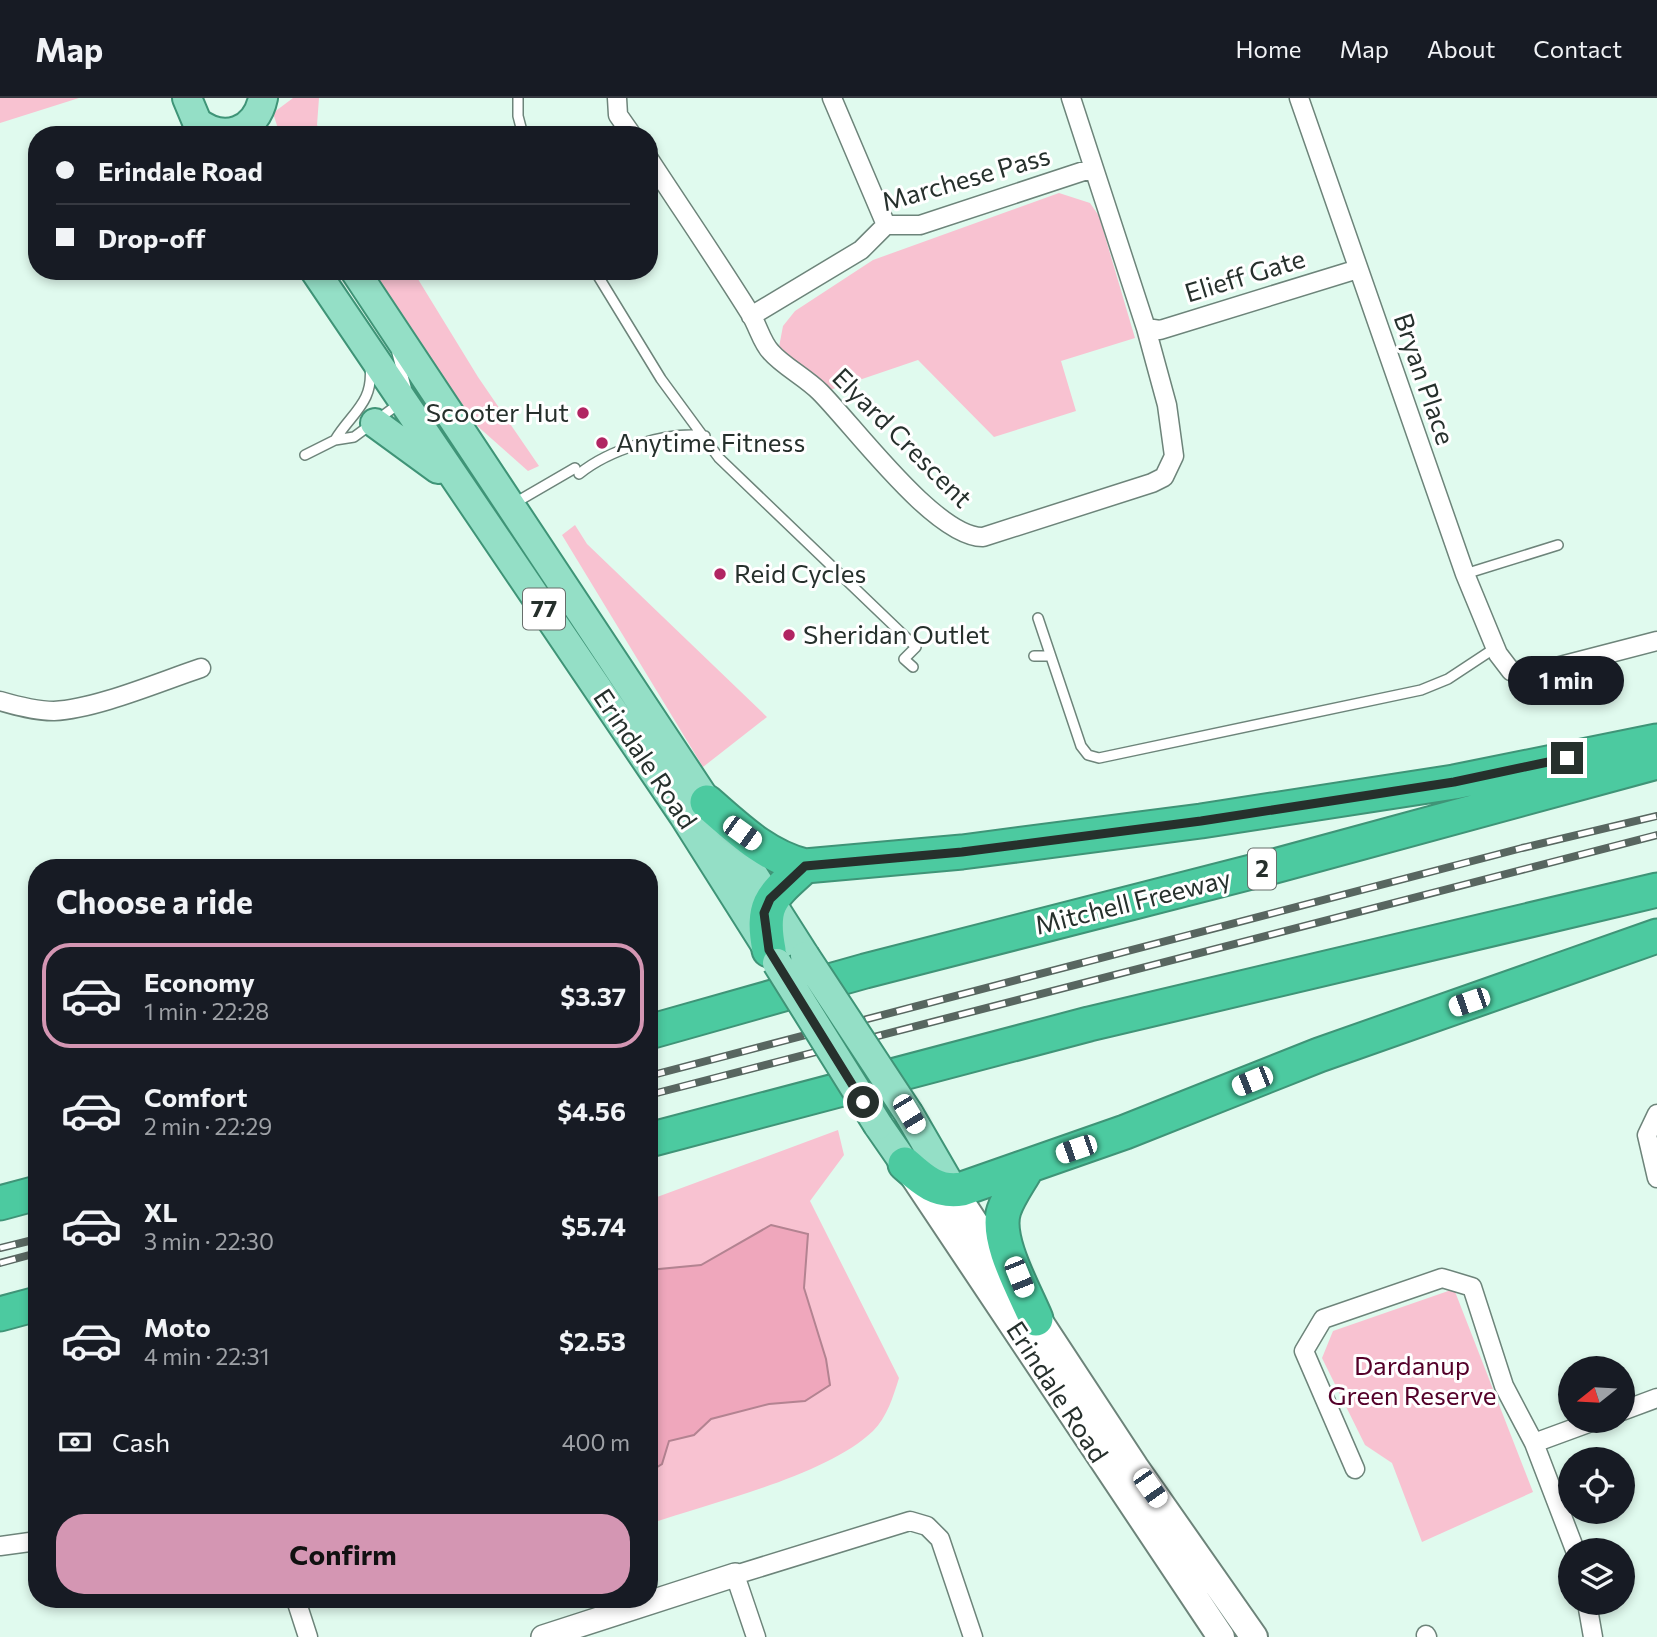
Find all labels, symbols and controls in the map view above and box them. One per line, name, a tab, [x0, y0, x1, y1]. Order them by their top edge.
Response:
text: Map	[35, 28, 103, 69]
text: Home	[1236, 34, 1302, 63]
text: Map	[1340, 34, 1389, 63]
text: About	[1427, 34, 1495, 63]
text: Contact	[1533, 34, 1622, 63]
street label: Marchese Pass	[878, 139, 1053, 216]
text: Erindale Road	[98, 155, 263, 186]
text: Drop-off	[98, 222, 205, 253]
street label: Elieff Gate	[1181, 242, 1308, 308]
street label: Bryan Place	[1388, 309, 1462, 448]
street label: Elyard Crescent	[827, 361, 979, 513]
place label: Scooter Hut	[426, 396, 569, 427]
marker: Scooter Hut	[575, 405, 591, 421]
place label: Anytime Fitness	[616, 426, 805, 457]
marker: Anytime Fitness	[594, 435, 610, 451]
place label: Reid Cycles	[734, 557, 866, 588]
marker: Reid Cycles	[712, 566, 728, 582]
road number: 77	[523, 588, 565, 630]
place label: Sheridan Outlet	[803, 618, 990, 649]
marker: Sheridan Outlet	[781, 627, 797, 643]
callout: 1 min	[1509, 656, 1625, 706]
text: 1 min	[1539, 666, 1593, 694]
street label: Erindale Road	[588, 682, 704, 834]
route end	[1551, 742, 1583, 774]
car	[719, 812, 766, 854]
road number: 2	[1248, 848, 1276, 890]
street label: Mitchell Freeway	[1032, 861, 1234, 940]
text: Choose a ride	[56, 881, 253, 921]
icon: car	[60, 964, 123, 1027]
text: Economy	[144, 966, 255, 997]
text: $3.37	[560, 980, 626, 1011]
car	[1446, 985, 1493, 1019]
text: 1 min · 22:28	[144, 997, 269, 1025]
car	[1229, 1063, 1276, 1099]
icon: car	[60, 1079, 123, 1142]
text: Comfort	[144, 1081, 247, 1112]
route start	[847, 1086, 879, 1118]
car	[890, 1091, 929, 1137]
text: $4.56	[557, 1095, 626, 1126]
text: 2 min · 22:29	[144, 1112, 272, 1140]
car	[1053, 1132, 1100, 1166]
icon: car	[60, 1194, 123, 1257]
text: XL	[144, 1196, 178, 1227]
text: $5.74	[561, 1210, 626, 1241]
text: 3 min · 22:30	[144, 1227, 274, 1255]
car	[1002, 1254, 1037, 1300]
icon: car	[60, 1309, 123, 1372]
text: Moto	[144, 1311, 211, 1342]
street label: Erindale Road	[1001, 1315, 1115, 1468]
text: $2.53	[559, 1325, 626, 1356]
text: 4 min · 22:31	[144, 1342, 270, 1370]
park label: Dardanup Green Reserve	[1327, 1349, 1497, 1410]
north arrow	[1558, 1356, 1634, 1433]
map controls	[1558, 1356, 1635, 1615]
icon: cash	[56, 1423, 94, 1461]
text: Cash	[112, 1426, 170, 1457]
text: 400 m	[562, 1428, 630, 1456]
button: locate	[1558, 1447, 1635, 1524]
car	[1130, 1465, 1171, 1511]
button: Confirm	[56, 1514, 630, 1594]
button: layers	[1558, 1538, 1635, 1615]

